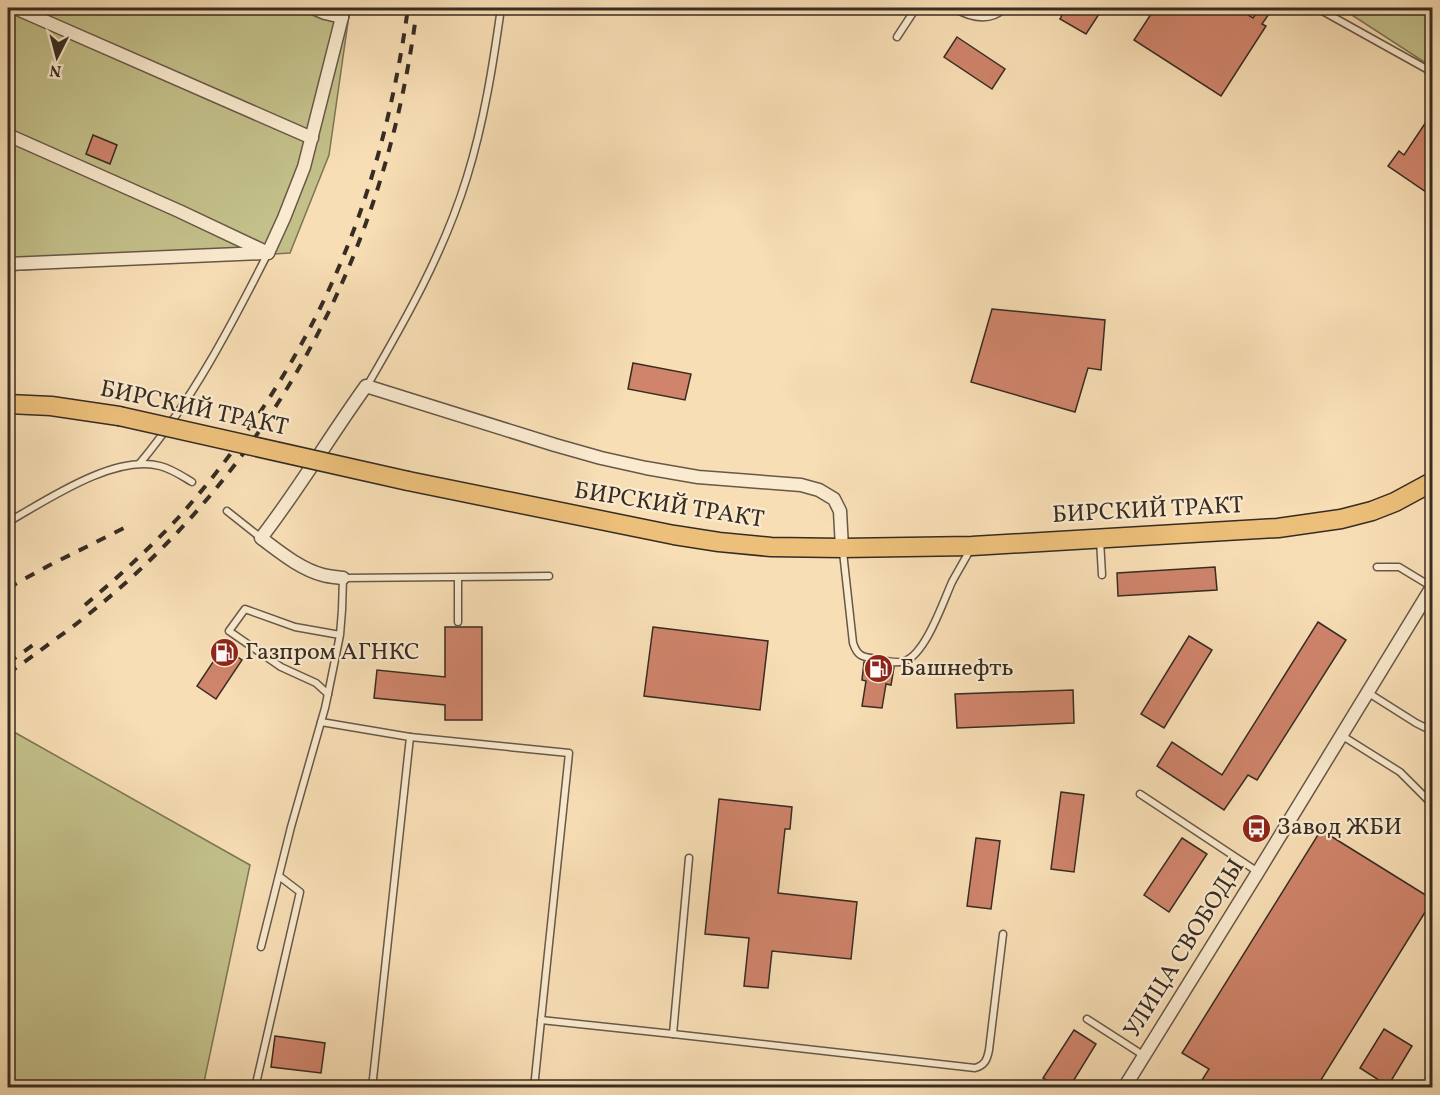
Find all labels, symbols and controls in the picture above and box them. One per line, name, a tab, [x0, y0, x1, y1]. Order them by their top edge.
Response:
north arrow	[27, 27, 87, 87]
text: N	[48, 58, 63, 81]
street label: БИРСКИЙ ТРАКТ	[97, 372, 291, 446]
street label: БИРСКИЙ ТРАКТ	[572, 474, 766, 538]
street label: БИРСКИЙ ТРАКТ	[1051, 489, 1245, 533]
place label: Газпром АГНКС	[245, 636, 420, 670]
fuel station icon: Газпром АГНКС	[208, 637, 240, 669]
place label: Башнефть	[900, 652, 1014, 686]
fuel station icon: Башнефть	[863, 653, 895, 685]
place label: Завод ЖБИ	[1277, 811, 1402, 845]
bus stop icon: Завод ЖБИ	[1240, 812, 1272, 844]
street label: УЛИЦА СВОБОДЫ	[1116, 853, 1254, 1045]

